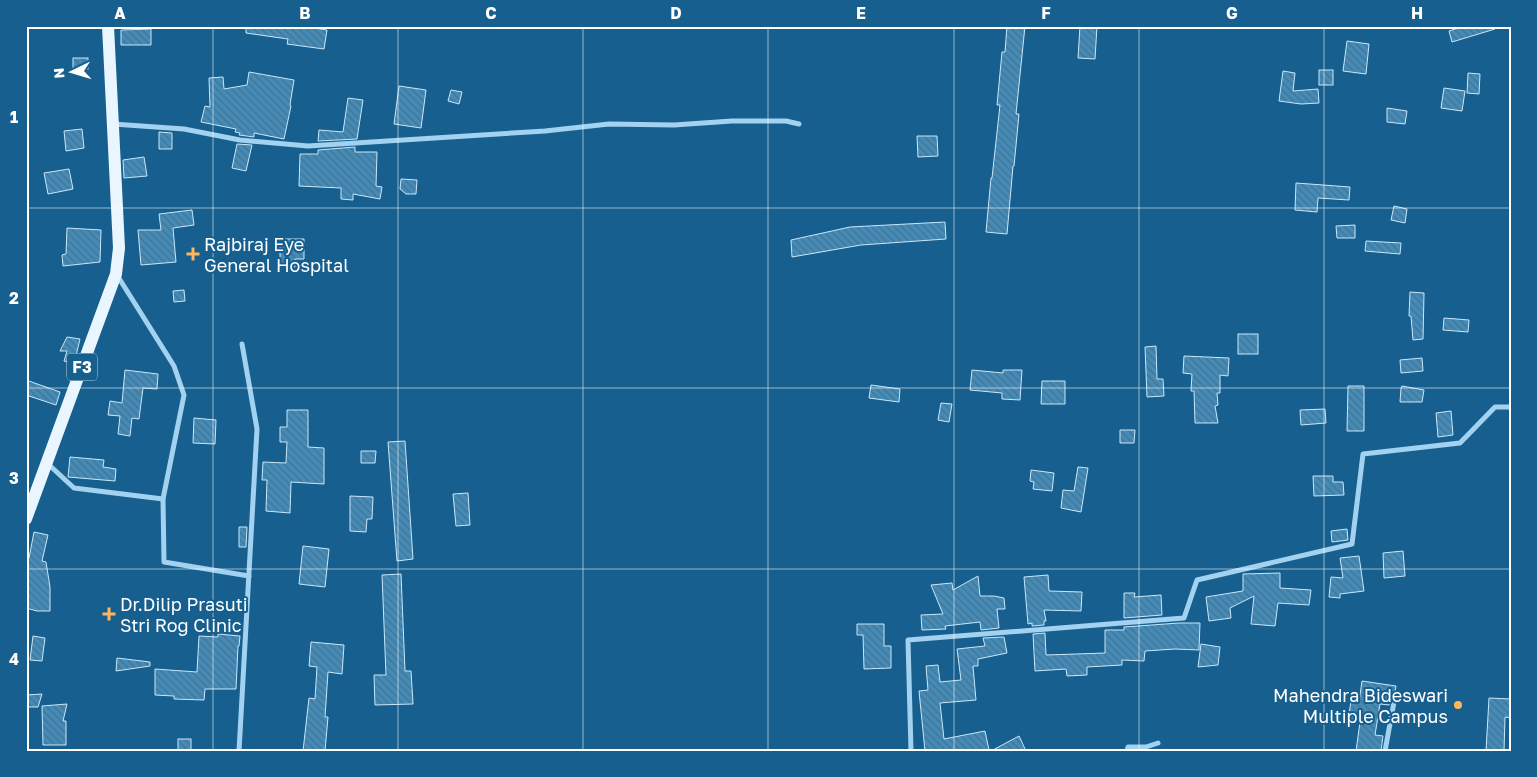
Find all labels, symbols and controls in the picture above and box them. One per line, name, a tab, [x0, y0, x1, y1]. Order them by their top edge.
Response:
text: A	[114, 3, 126, 23]
text: B	[299, 3, 311, 23]
text: C	[485, 3, 497, 23]
text: D	[670, 3, 682, 23]
text: E	[856, 3, 866, 23]
text: F	[1041, 3, 1051, 23]
text: G	[1226, 3, 1238, 23]
text: H	[1411, 3, 1423, 23]
north arrow	[48, 48, 98, 98]
text: N	[50, 67, 67, 79]
text: 1	[10, 107, 18, 127]
place label: Rajbiraj Eye General Hospital	[204, 233, 349, 276]
marker: Rajbiraj Eye General Hospital	[186, 247, 200, 261]
text: 2	[9, 288, 19, 308]
road number: F3	[67, 354, 97, 381]
text: 3	[9, 468, 19, 488]
place label: Dr.Dilip Prasuti Stri Rog Clinic	[120, 593, 248, 636]
marker: Dr.Dilip Prasuti Stri Rog Clinic	[102, 607, 116, 621]
text: 4	[9, 649, 19, 669]
place label: Mahendra Bideswari Multiple Campus	[1273, 684, 1448, 727]
marker: Mahendra Bideswari Multiple Campus	[1452, 699, 1464, 711]

